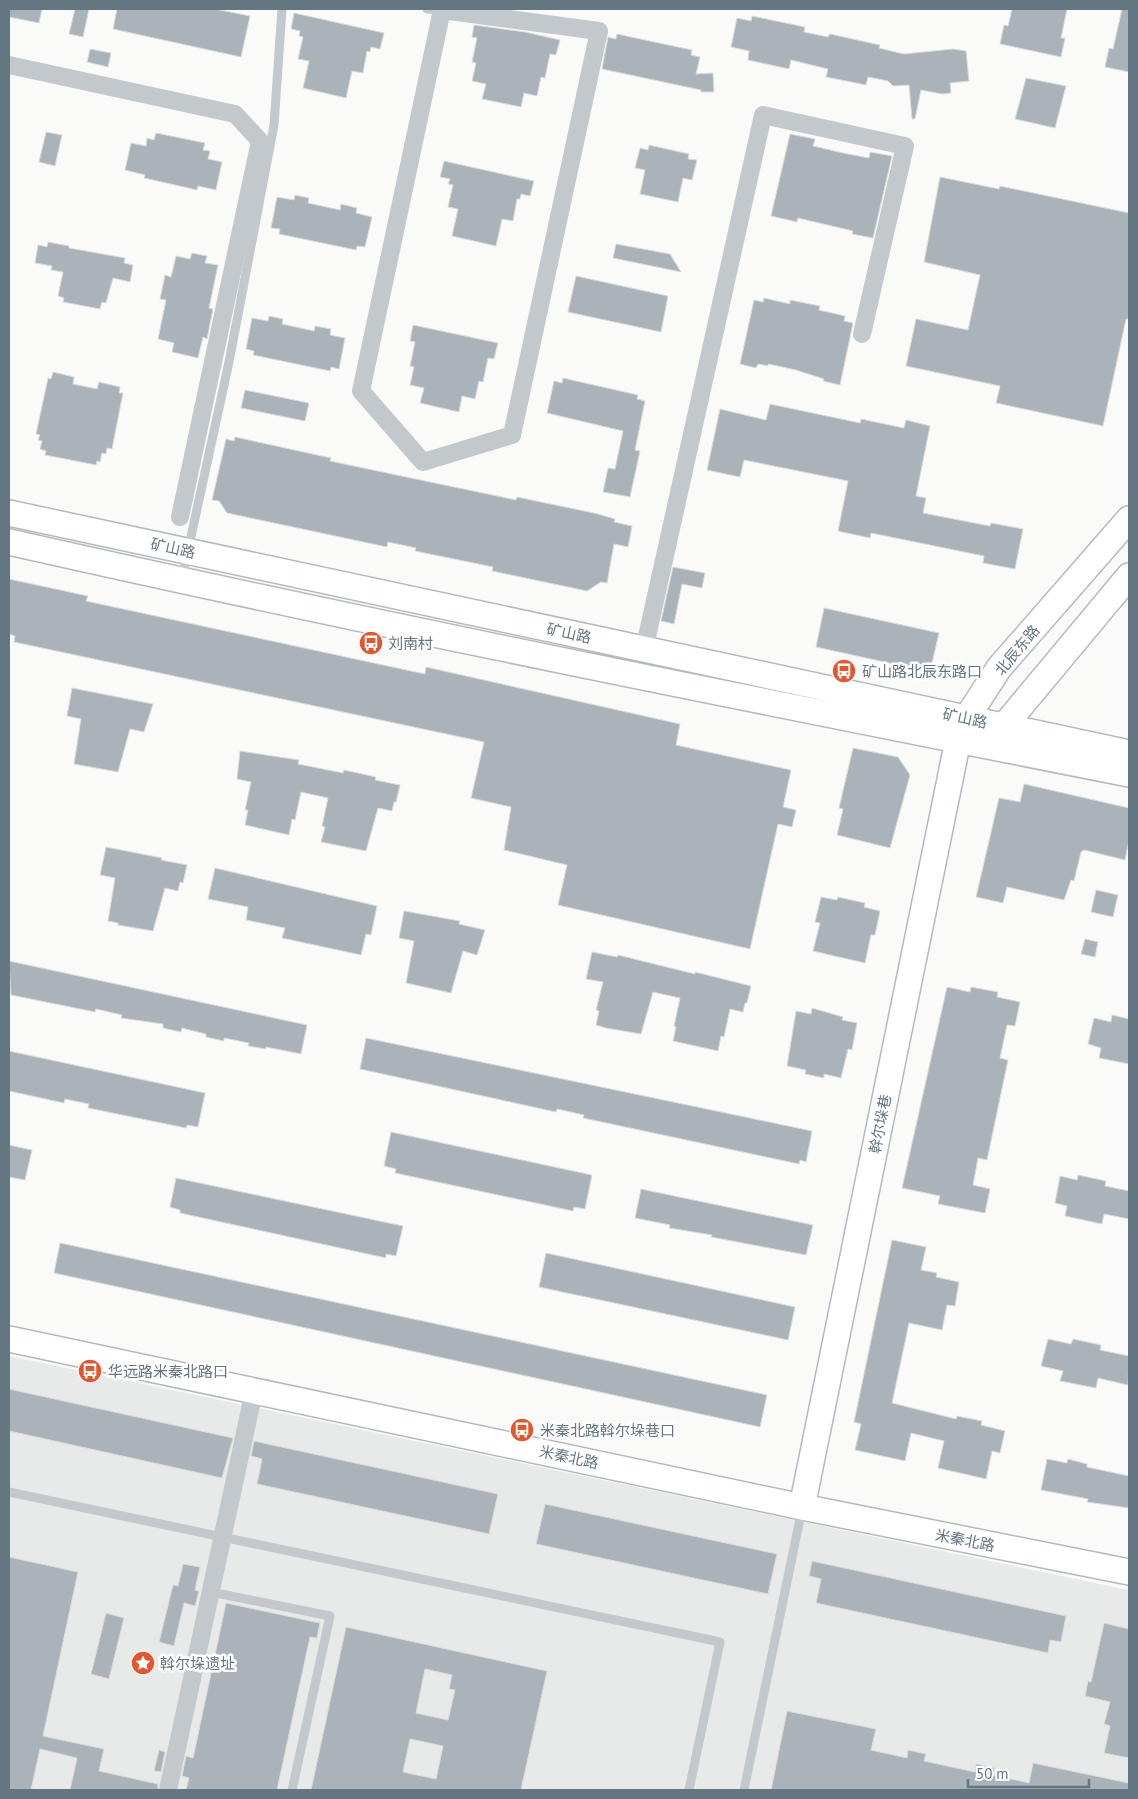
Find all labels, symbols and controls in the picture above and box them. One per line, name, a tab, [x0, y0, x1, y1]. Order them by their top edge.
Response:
street label: 矿山路	[149, 534, 197, 562]
street label: 矿山路	[545, 619, 593, 647]
street label: 北辰东路	[990, 621, 1044, 679]
bus stop icon: 刘南村	[358, 630, 384, 656]
place label: 刘南村	[388, 634, 433, 653]
bus stop icon: 矿山路北辰东路口	[831, 658, 857, 684]
place label: 矿山路北辰东路口	[862, 662, 982, 681]
street label: 矿山路	[941, 704, 989, 732]
street label: 幹尔垛巷	[865, 1093, 895, 1155]
bus stop icon: 华远路米秦北路口	[77, 1358, 103, 1384]
place label: 华远路米秦北路口	[108, 1362, 228, 1381]
bus stop icon: 米秦北路斡尔垛巷口	[509, 1417, 535, 1443]
place label: 米秦北路斡尔垛巷口	[540, 1421, 675, 1440]
street label: 米秦北路	[538, 1441, 600, 1473]
street label: 米秦北路	[934, 1525, 996, 1555]
place icon: 斡尔垛遗址	[130, 1650, 156, 1676]
place label: 斡尔垛遗址	[160, 1654, 235, 1673]
scale bar	[968, 1756, 1089, 1788]
text: 50 m	[976, 1764, 1009, 1783]

